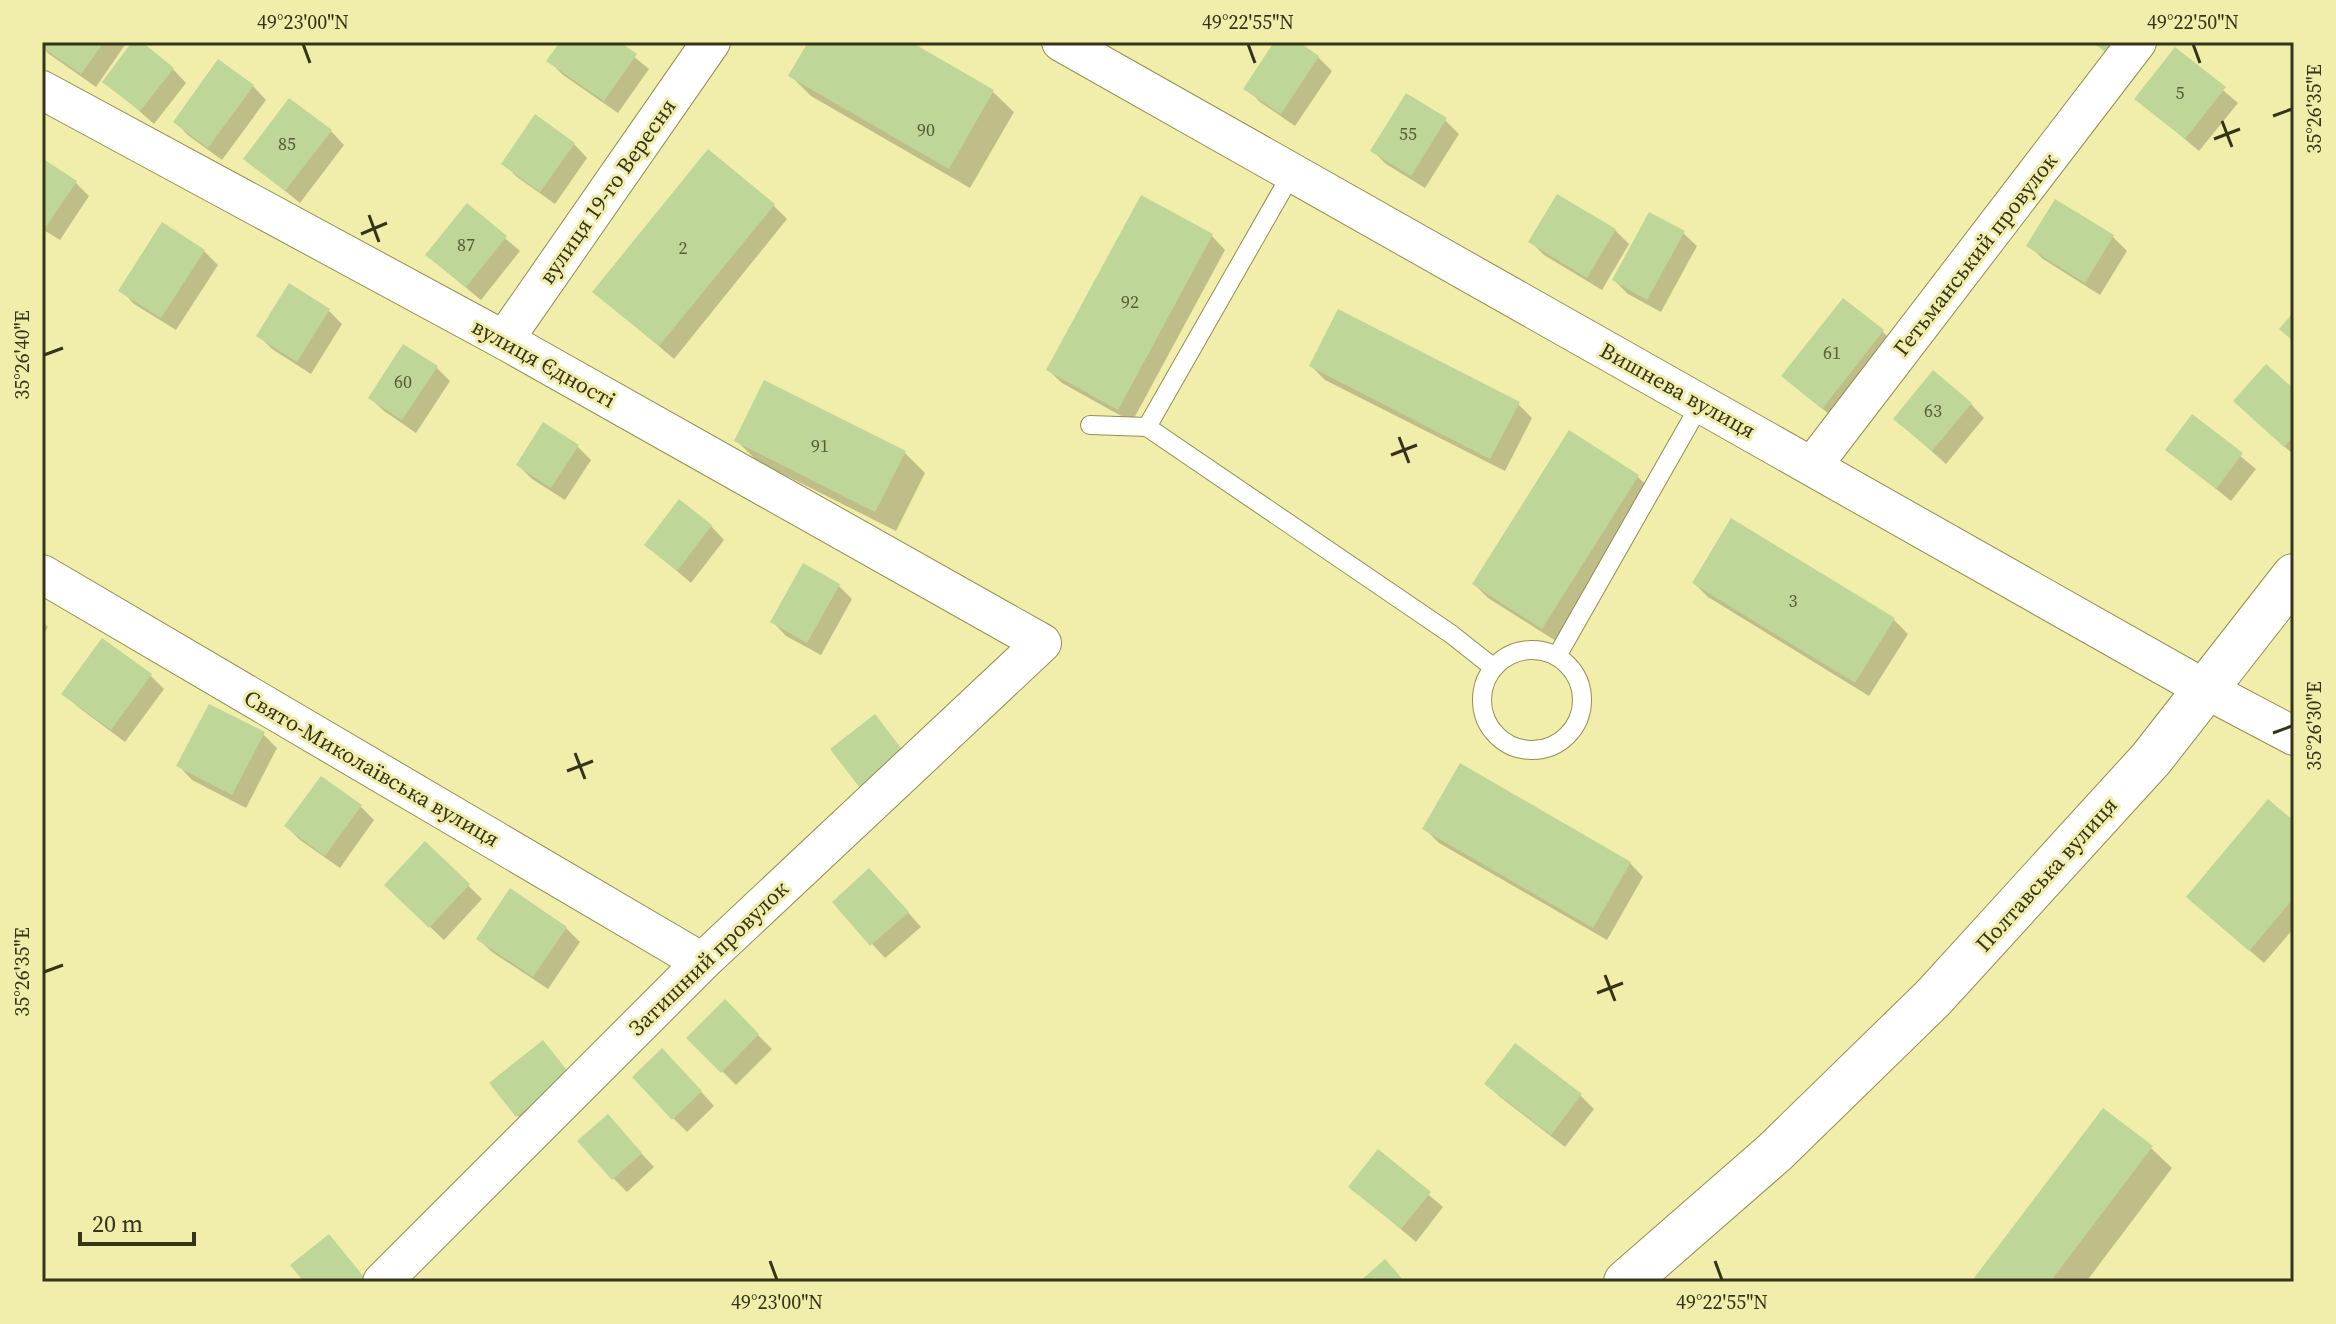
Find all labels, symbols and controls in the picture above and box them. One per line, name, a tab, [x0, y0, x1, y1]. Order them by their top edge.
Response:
text: 49°23'00"N	[257, 8, 349, 36]
text: 49°22'55"N	[1202, 8, 1294, 36]
text: 49°22'50"N	[2147, 8, 2239, 36]
text: 35°26'35"E	[2300, 64, 2328, 154]
house number: 5	[2176, 80, 2185, 105]
street label: вулиця 19-го Вересня	[532, 92, 682, 290]
house number: 90	[917, 117, 935, 142]
house number: 55	[1399, 121, 1417, 146]
house number: 85	[278, 131, 296, 156]
street label: Гетьманський провулок	[1886, 146, 2064, 362]
house number: 87	[457, 232, 475, 257]
house number: 2	[679, 235, 688, 260]
house number: 92	[1121, 289, 1139, 314]
text: 35°26'40"E	[8, 310, 36, 400]
street label: вулиця Єдності	[467, 311, 621, 415]
street label: Вишнева вулиця	[1595, 335, 1761, 445]
house number: 61	[1823, 340, 1841, 365]
house number: 60	[394, 369, 412, 394]
house number: 63	[1924, 398, 1942, 423]
house number: 91	[811, 433, 829, 458]
house number: 3	[1789, 588, 1798, 613]
text: 35°26'30"E	[2300, 681, 2328, 771]
street label: Свято-Миколаївська вулиця	[239, 682, 505, 854]
street label: Полтавська вулиця	[1968, 790, 2124, 958]
street label: Затишний провулок	[621, 874, 795, 1042]
text: 35°26'35"E	[8, 927, 36, 1017]
scale bar	[80, 1196, 194, 1246]
text: 20 m	[92, 1207, 143, 1240]
text: 49°23'00"N	[731, 1288, 823, 1316]
text: 49°22'55"N	[1676, 1288, 1768, 1316]

